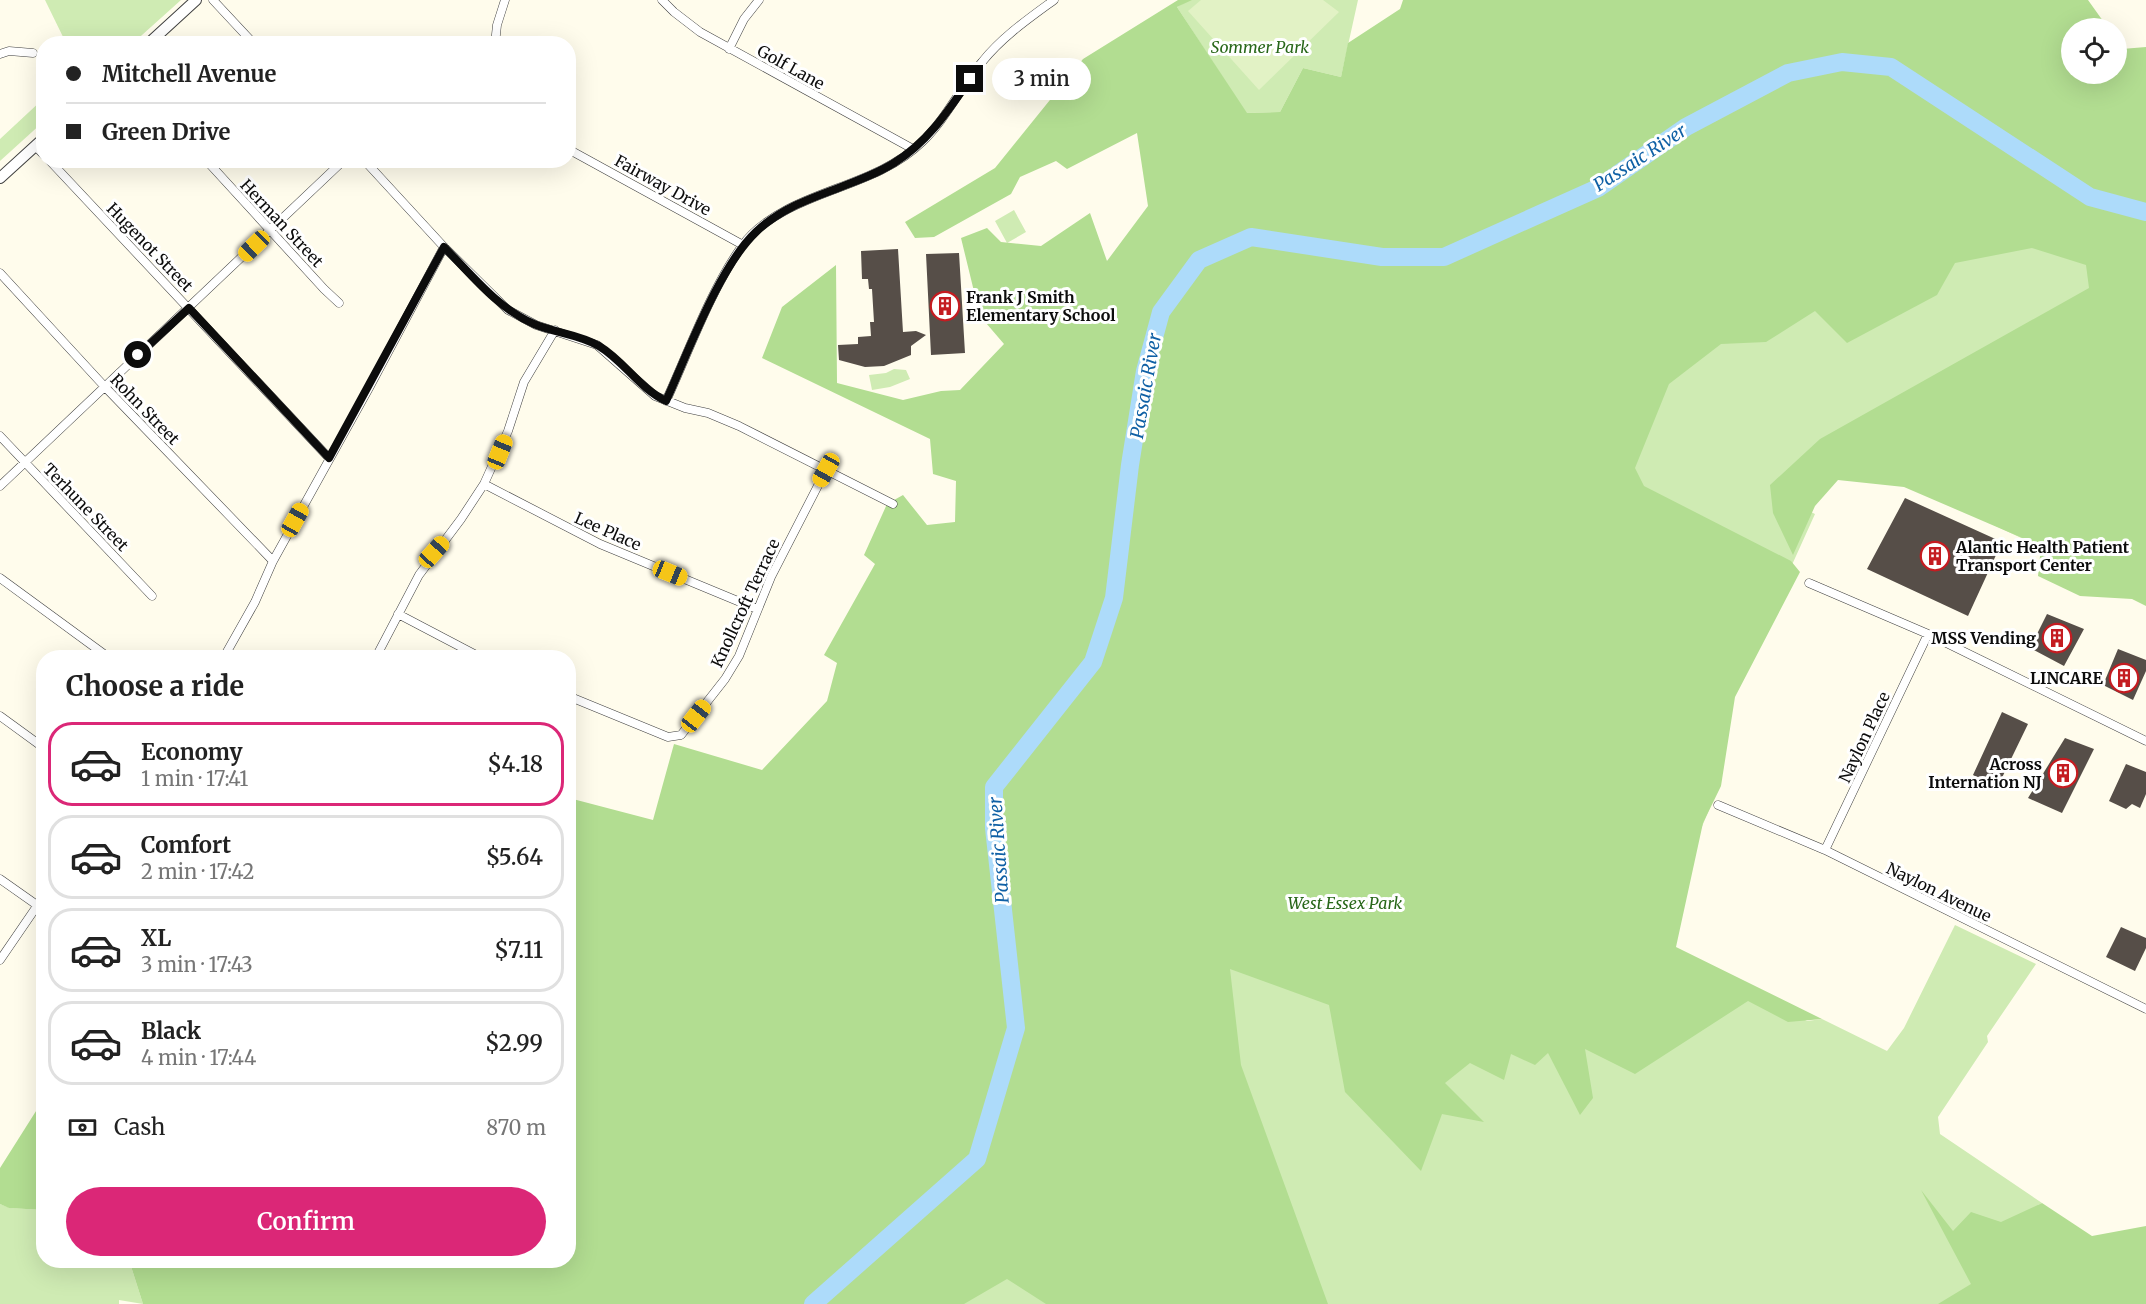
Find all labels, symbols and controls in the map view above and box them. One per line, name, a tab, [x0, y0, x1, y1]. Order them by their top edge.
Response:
map controls	[2061, 18, 2127, 84]
button: locate	[2061, 18, 2127, 84]
park label: Sommer Park	[1211, 37, 1309, 57]
street label: Golf Lane	[754, 40, 828, 94]
callout: 3 min	[991, 58, 1090, 100]
text: Mitchell Avenue	[102, 60, 276, 88]
route end	[956, 65, 983, 92]
text: 3 min	[1013, 66, 1070, 91]
text: Green Drive	[102, 118, 231, 146]
water label: Passaic River	[1589, 119, 1691, 196]
street label: Fairway Drive	[611, 150, 715, 220]
street label: Herman Street	[236, 175, 328, 272]
street label: Hugenot Street	[103, 198, 198, 296]
car	[235, 227, 273, 265]
place label: Frank J Smith Elementary School	[966, 287, 1115, 325]
building icon: Frank J Smith Elementary School	[929, 290, 961, 322]
water label: Passaic River	[1125, 331, 1166, 440]
route start	[124, 341, 151, 368]
street label: Rohn Street	[106, 369, 184, 449]
car	[485, 432, 515, 472]
car	[809, 450, 843, 490]
street label: Terhune Street	[39, 459, 133, 556]
car	[278, 500, 312, 540]
street label: Lee Place	[572, 507, 644, 555]
car	[415, 533, 453, 571]
street label: Knollcroft Terrace	[706, 536, 784, 670]
place label: Alantic Health Patient Transport Center	[1955, 537, 2130, 575]
building icon: Alantic Health Patient Transport Center	[1919, 540, 1951, 572]
car	[650, 558, 690, 588]
building icon: MSS Vending	[2041, 622, 2073, 654]
place label: MSS Vending	[1931, 628, 2036, 648]
building icon: LINCARE	[2108, 662, 2140, 694]
place label: LINCARE	[2030, 668, 2104, 688]
text: Choose a ride	[66, 669, 244, 703]
street label: Naylon Place	[1834, 688, 1894, 786]
car	[678, 696, 714, 736]
icon: car	[69, 737, 123, 791]
text: Economy	[141, 738, 242, 766]
text: $4.18	[487, 750, 543, 778]
place label: Across Internation NJ	[1928, 754, 2042, 792]
building icon: Across Internation NJ	[2047, 757, 2079, 789]
text: 1 min · 17:41	[141, 766, 248, 791]
water label: Passaic River	[983, 795, 1014, 904]
icon: car	[69, 830, 123, 884]
text: Comfort	[141, 831, 231, 859]
text: $5.64	[486, 843, 543, 871]
street label: Naylon Avenue	[1883, 858, 1995, 926]
text: 2 min · 17:42	[141, 859, 254, 884]
park label: West Essex Park	[1288, 893, 1403, 913]
icon: car	[69, 923, 123, 977]
text: XL	[141, 924, 171, 952]
text: $7.11	[494, 936, 543, 964]
text: 3 min · 17:43	[141, 952, 253, 977]
icon: car	[69, 1016, 123, 1070]
text: Black	[141, 1017, 201, 1045]
text: $2.99	[485, 1029, 543, 1057]
text: 4 min · 17:44	[141, 1045, 256, 1070]
icon: cash	[66, 1111, 99, 1144]
text: Cash	[114, 1113, 165, 1141]
text: 870 m	[486, 1115, 546, 1140]
button: Confirm	[66, 1187, 546, 1256]

